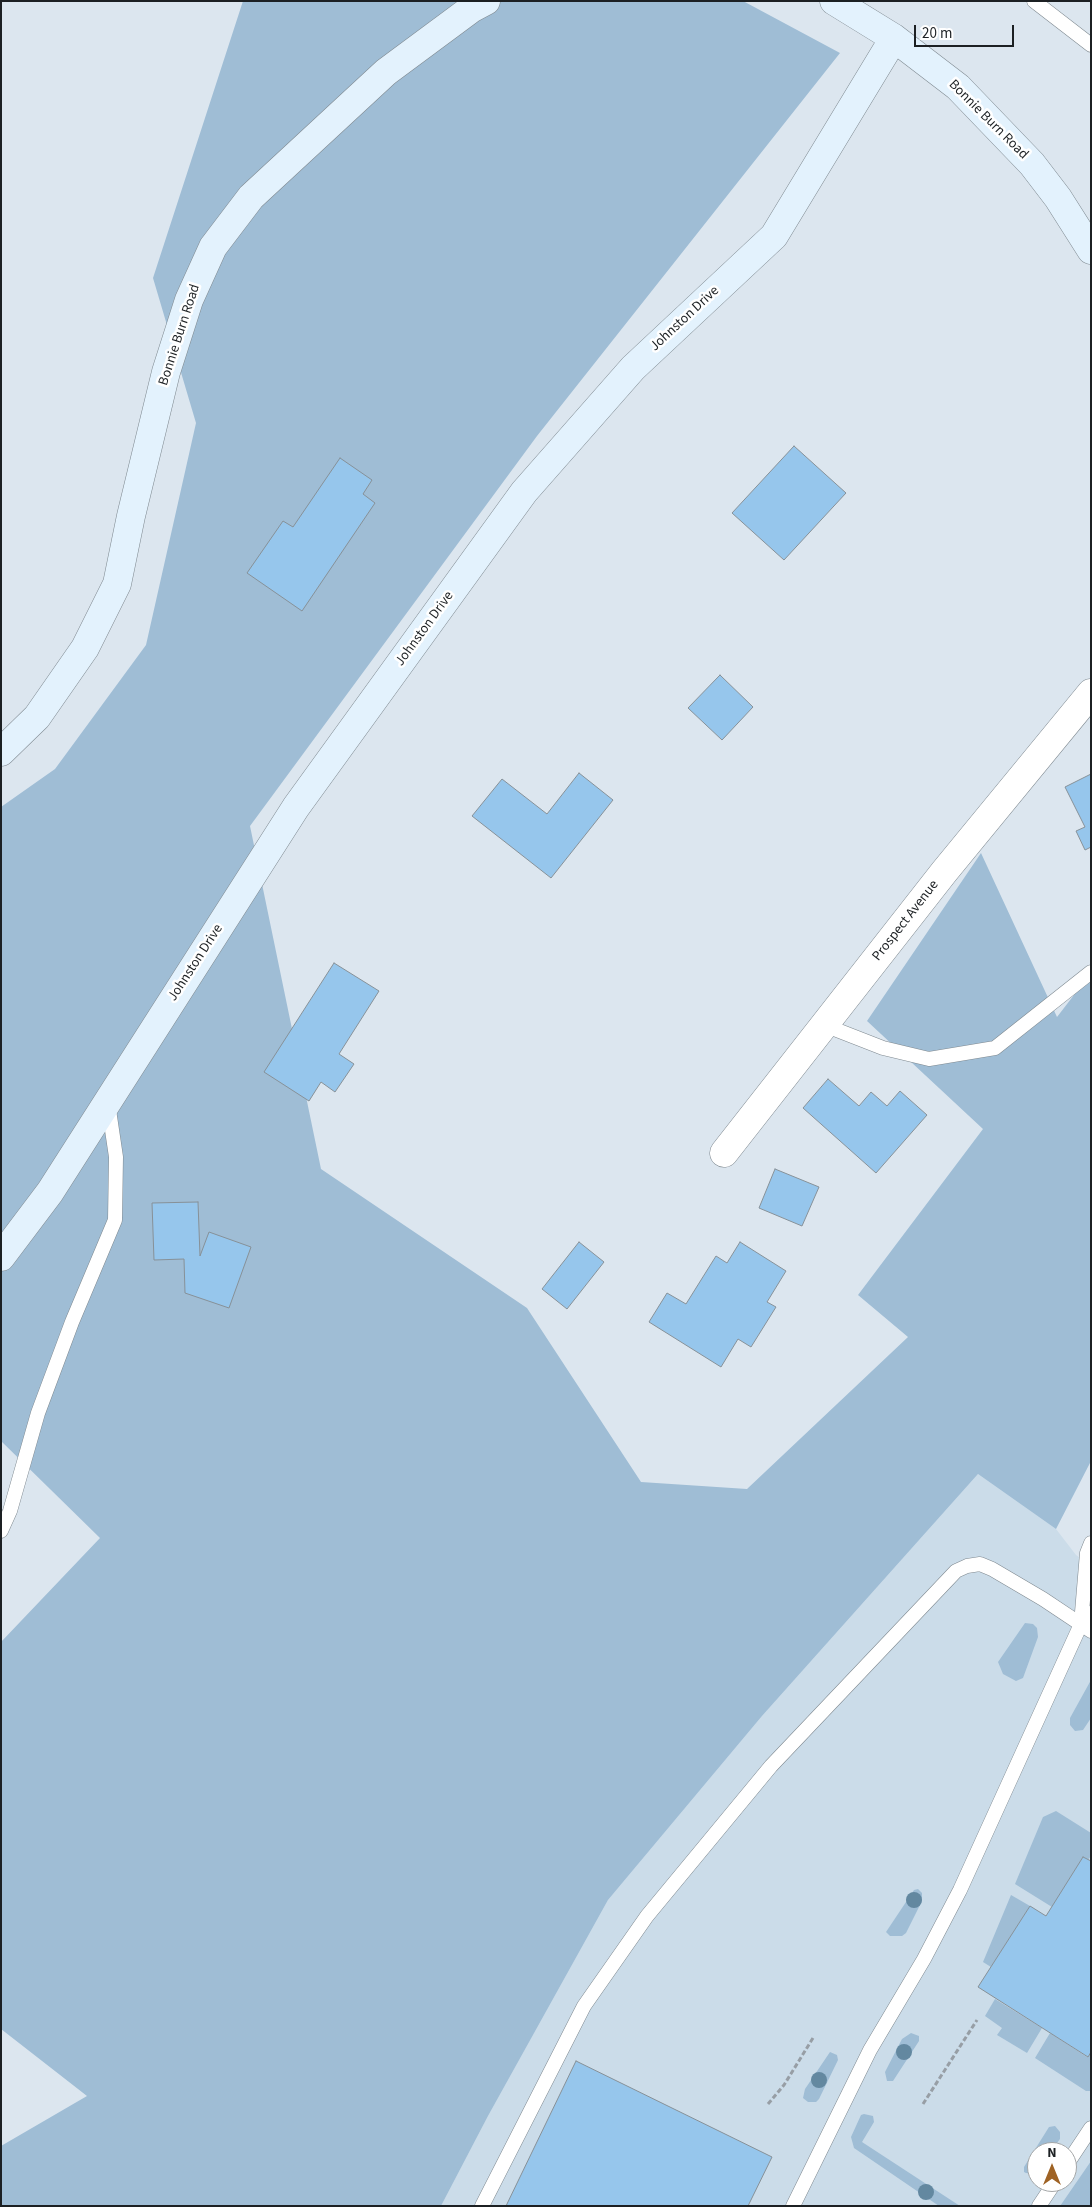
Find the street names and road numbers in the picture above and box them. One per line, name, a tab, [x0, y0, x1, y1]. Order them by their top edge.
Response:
street label: Bonnie Burn Road	[945, 77, 1031, 163]
street label: Bonnie Burn Road	[156, 282, 204, 388]
street label: Johnston Drive	[647, 283, 723, 355]
street label: Johnston Drive	[392, 588, 458, 670]
street label: Prospect Avenue	[869, 877, 943, 965]
street label: Johnston Drive	[165, 921, 227, 1005]

